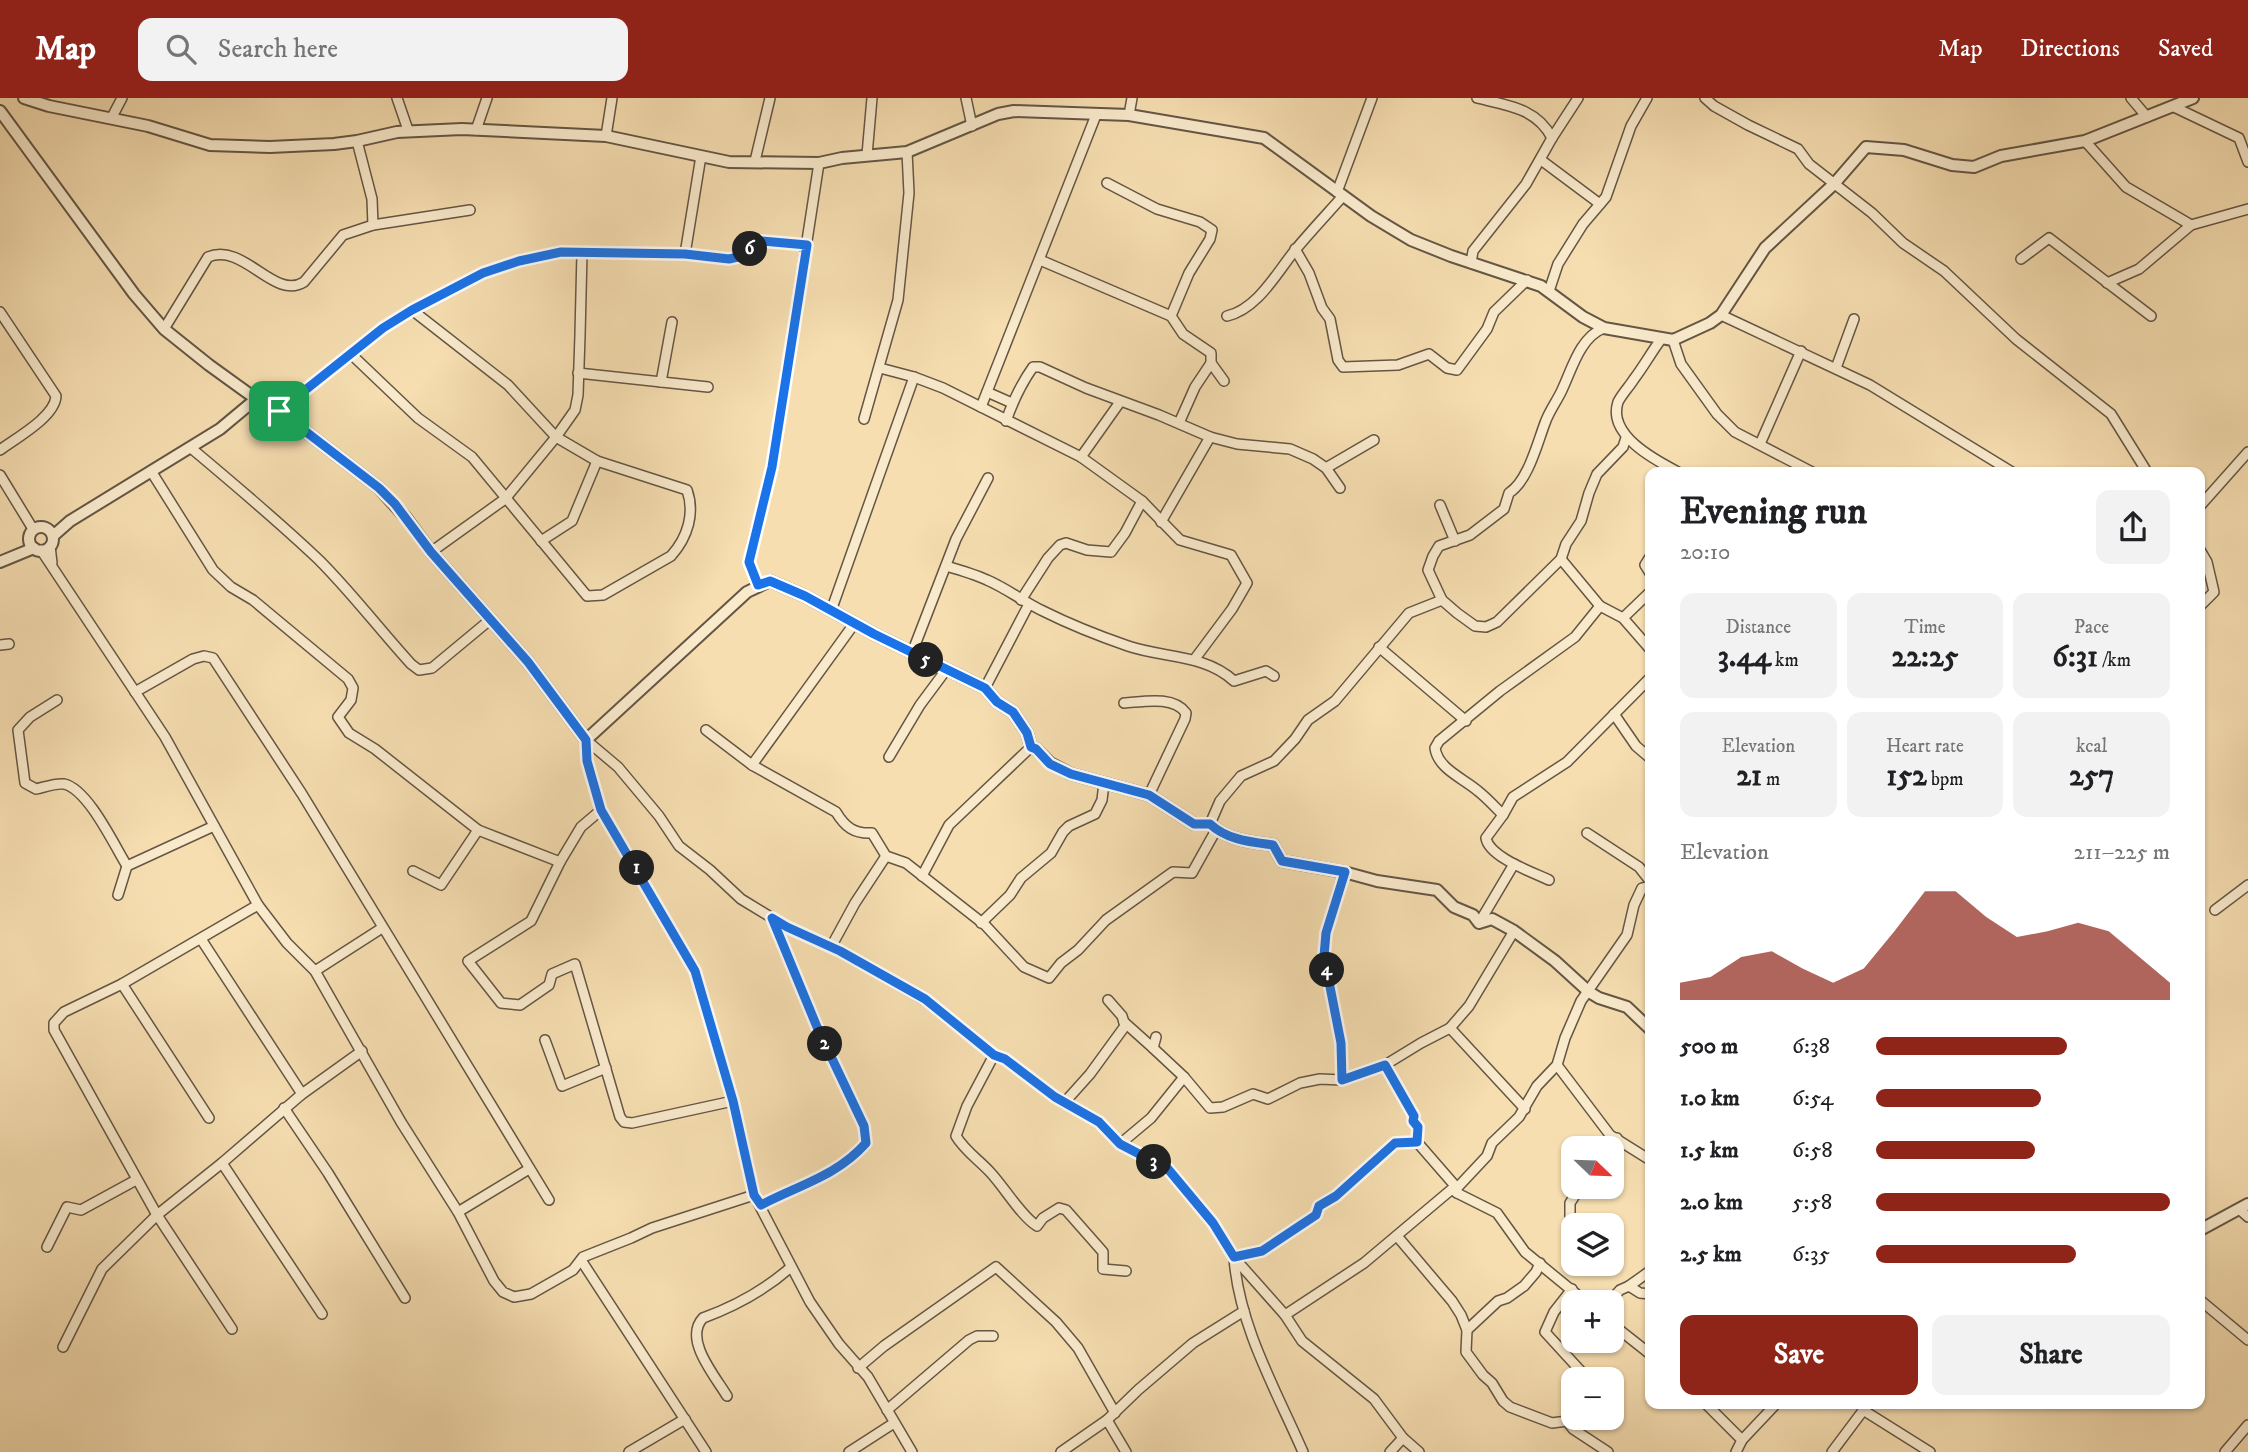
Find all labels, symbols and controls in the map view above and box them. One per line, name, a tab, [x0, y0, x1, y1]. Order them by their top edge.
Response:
search box	[138, 18, 628, 81]
text: Map	[35, 29, 96, 70]
icon: search	[162, 30, 200, 68]
text: Search here	[218, 33, 338, 66]
text: Map	[1938, 34, 1983, 64]
text: Directions	[2021, 34, 2120, 64]
text: Saved	[2158, 34, 2213, 64]
pin: 6	[732, 232, 768, 266]
text: 6	[745, 237, 754, 260]
pin	[249, 381, 309, 441]
icon: arrive	[260, 392, 298, 430]
text: Evening run	[1680, 488, 1867, 536]
button: share	[2096, 490, 2170, 564]
text: 20:10	[1680, 538, 1730, 567]
text: Distance	[1726, 616, 1791, 639]
text: Time	[1904, 616, 1946, 639]
text: Pace	[2074, 616, 2109, 639]
text: 3.44	[1718, 639, 1771, 676]
text: 22:25	[1892, 639, 1958, 676]
text: 6:31	[2052, 639, 2098, 676]
pin: 5	[908, 642, 944, 678]
text: 5	[921, 648, 930, 671]
text: km	[1771, 649, 1799, 672]
text: /km	[2098, 649, 2131, 672]
text: Elevation	[1722, 735, 1795, 758]
text: Heart rate	[1886, 735, 1964, 758]
text: kcal	[2076, 735, 2107, 758]
text: 21	[1736, 758, 1762, 795]
text: 152	[1886, 758, 1927, 795]
text: 257	[2069, 758, 2114, 795]
text: m	[1762, 768, 1780, 791]
text: bpm	[1927, 768, 1964, 791]
text: Elevation	[1680, 838, 1769, 867]
text: 211–225 m	[2074, 838, 2170, 867]
pin: 1	[620, 850, 654, 886]
text: 1	[633, 856, 640, 879]
pin: 4	[1310, 952, 1344, 988]
text: 4	[1321, 958, 1332, 981]
pin: 2	[808, 1026, 842, 1062]
text: 2	[820, 1032, 829, 1055]
text: 500 m	[1680, 1032, 1738, 1061]
text: 6:38	[1792, 1032, 1830, 1061]
text: 1.0 km	[1680, 1084, 1740, 1113]
text: 6:54	[1792, 1084, 1833, 1113]
north arrow	[1561, 1136, 1624, 1199]
map controls	[1561, 1136, 1624, 1430]
text: 1.5 km	[1680, 1136, 1739, 1165]
text: 6:58	[1792, 1136, 1833, 1165]
pin: 3	[1136, 1144, 1172, 1180]
text: 3	[1150, 1150, 1157, 1173]
text: 2.0 km	[1680, 1188, 1743, 1217]
text: 5:58	[1792, 1188, 1832, 1217]
button: layers	[1561, 1213, 1624, 1276]
text: 2.5 km	[1680, 1240, 1742, 1269]
text: 6:35	[1792, 1240, 1830, 1269]
button: +	[1561, 1290, 1624, 1353]
button: Save	[1680, 1315, 1918, 1395]
button: Share	[1932, 1315, 2170, 1395]
button: −	[1561, 1367, 1624, 1430]

